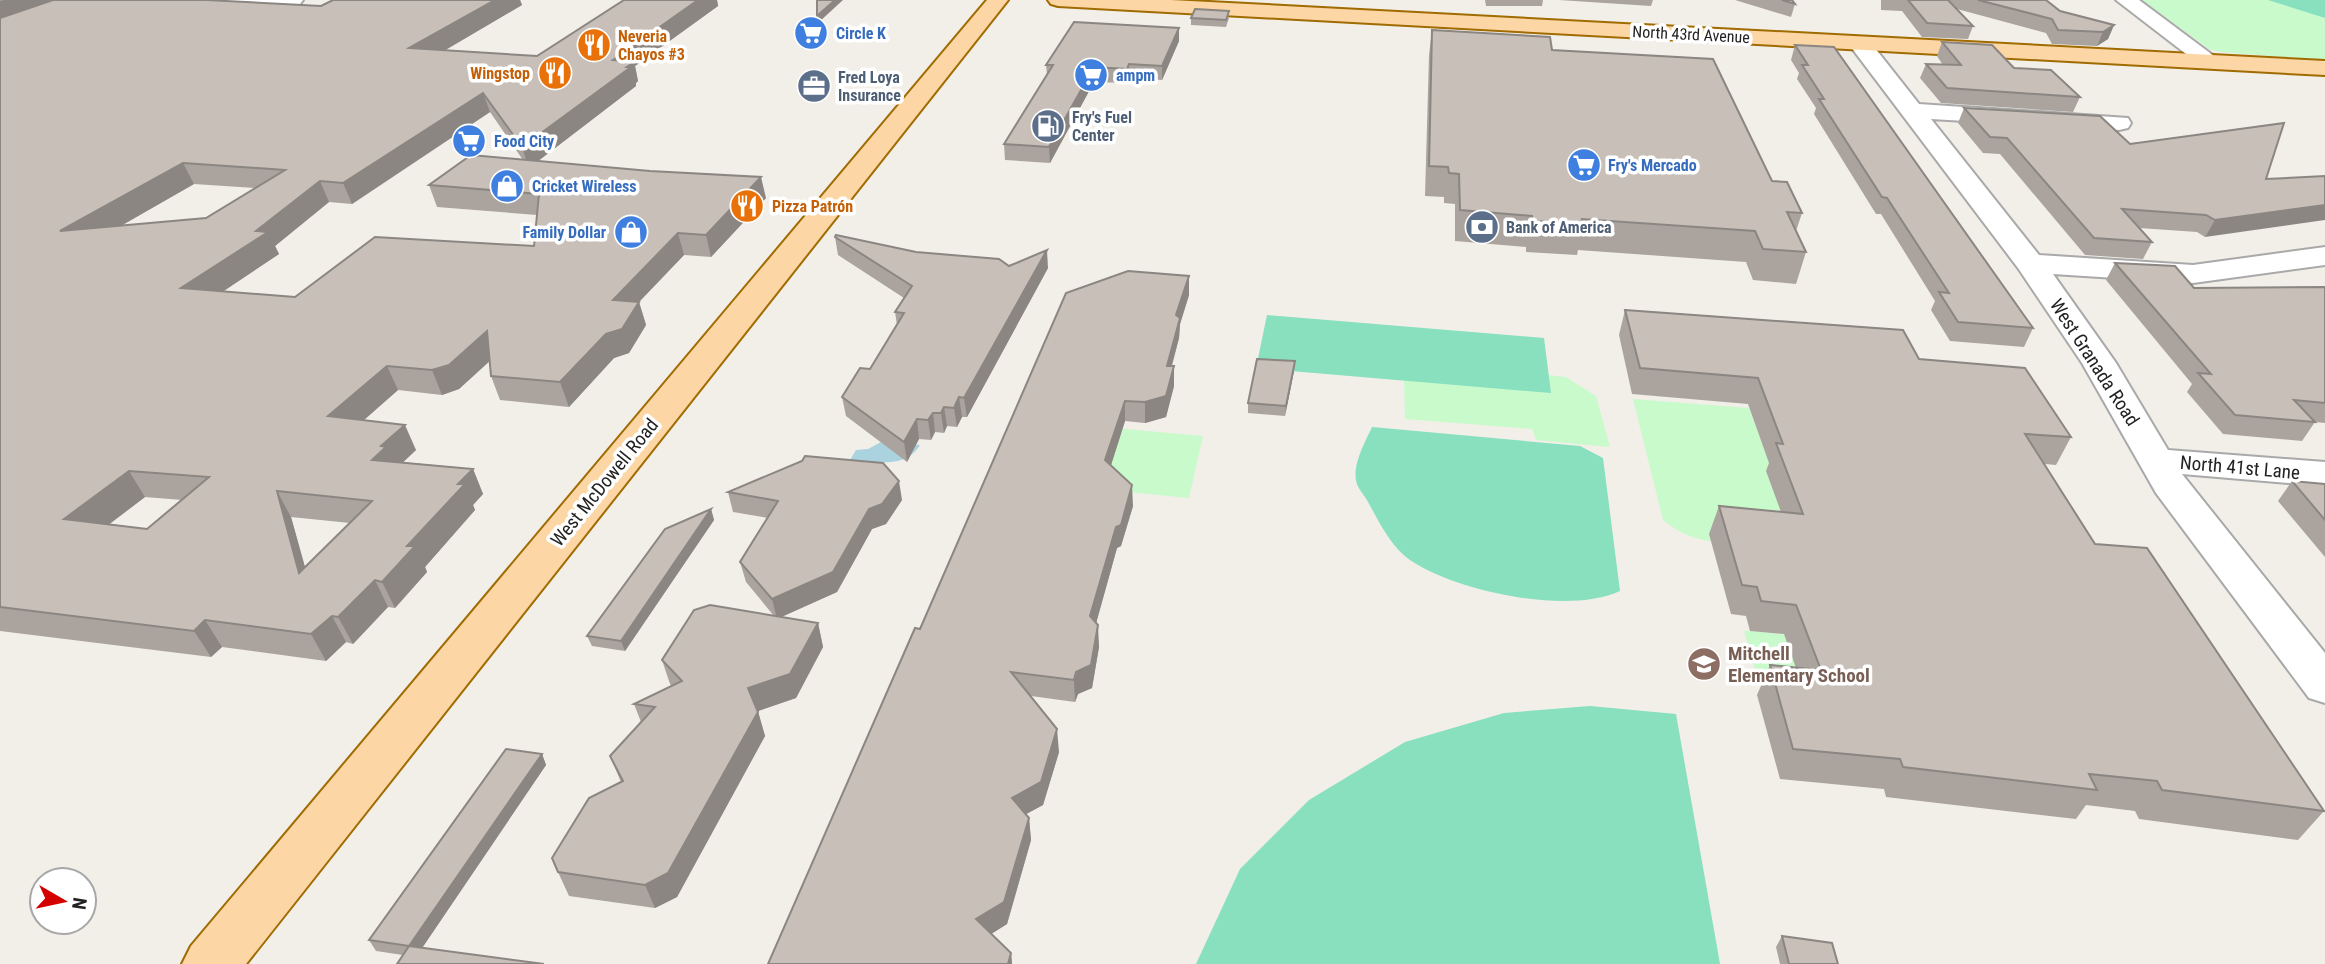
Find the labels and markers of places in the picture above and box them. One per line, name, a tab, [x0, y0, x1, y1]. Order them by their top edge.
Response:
supermarket icon: Circle K	[792, 14, 830, 52]
place label: Circle K	[836, 24, 886, 43]
restaurant icon: Neveria Chayos #3	[575, 26, 613, 64]
place label: Neveria Chayos #3	[618, 27, 685, 64]
restaurant icon: Wingstop	[536, 54, 574, 92]
supermarket icon: ampm	[1072, 56, 1110, 94]
place label: Wingstop	[470, 64, 530, 83]
place label: ampm	[1116, 66, 1155, 85]
office icon: Fred Loya Insurance	[795, 67, 833, 105]
place label: Fred Loya Insurance	[838, 68, 901, 105]
fuel station icon: Fry's Fuel Center	[1029, 107, 1067, 145]
place label: Fry's Fuel Center	[1072, 108, 1132, 145]
supermarket icon: Food City	[450, 122, 488, 160]
place label: Food City	[494, 132, 554, 151]
supermarket icon: Fry's Mercado	[1565, 146, 1603, 184]
place label: Fry's Mercado	[1608, 156, 1697, 175]
shop icon: Cricket Wireless	[488, 167, 526, 205]
place label: Cricket Wireless	[532, 177, 637, 196]
restaurant icon: Pizza Patrón	[728, 187, 766, 225]
place label: Pizza Patrón	[772, 197, 853, 216]
bank icon: Bank of America	[1463, 208, 1501, 246]
shop icon: Family Dollar	[612, 213, 650, 251]
place label: Bank of America	[1506, 218, 1612, 237]
place label: Family Dollar	[522, 223, 606, 242]
place label: Mitchell Elementary School	[1728, 642, 1870, 687]
school or university icon: Mitchell Elementary School	[1685, 645, 1723, 683]

